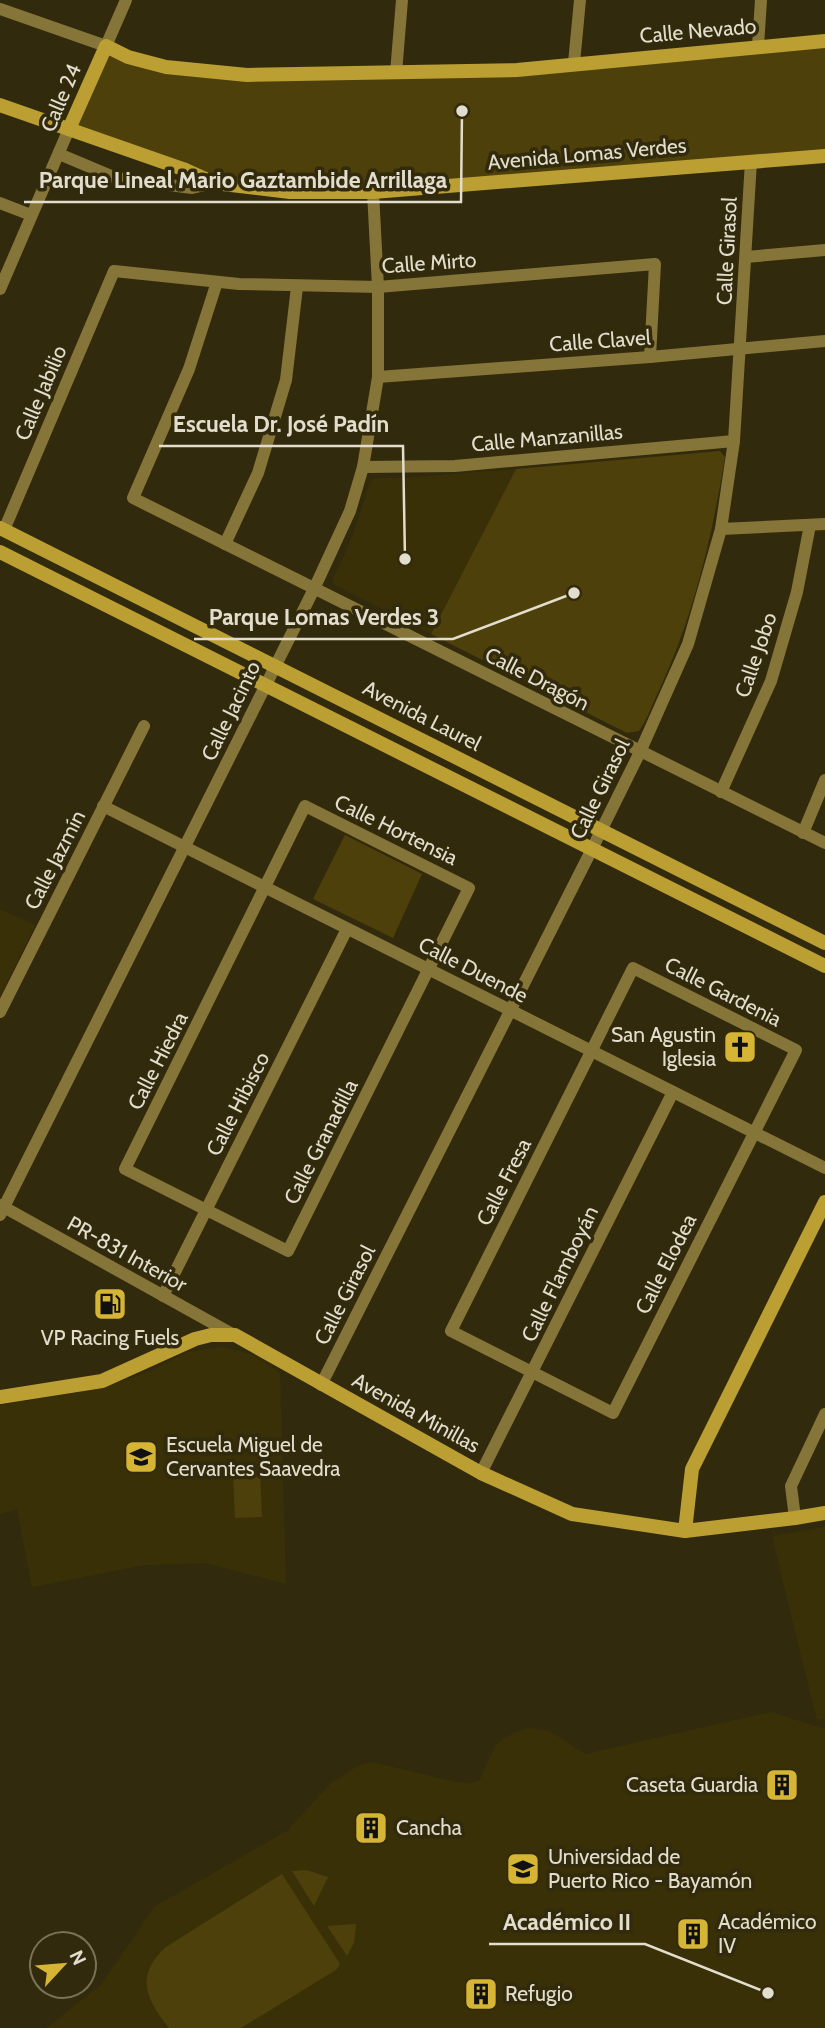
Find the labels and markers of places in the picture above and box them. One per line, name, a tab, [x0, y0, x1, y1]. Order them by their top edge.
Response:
callout: Parque Lineal Mario Gaztambide Arrillaga	[24, 158, 461, 202]
callout: Escuela Dr. José Padín	[159, 402, 403, 446]
callout: Parque Lomas Verdes 3	[194, 595, 453, 639]
place label: San Agustin Iglesia	[611, 1022, 716, 1071]
church icon: San Agustin Iglesia	[721, 1028, 759, 1066]
fuel station icon: VP Racing Fuels	[91, 1285, 129, 1323]
place label: VP Racing Fuels	[41, 1325, 180, 1350]
place label: Escuela Miguel de Cervantes Saavedra	[166, 1432, 340, 1481]
school or university icon: Escuela Miguel de Cervantes Saavedra	[122, 1438, 160, 1476]
building icon: Caseta Guardia	[763, 1766, 801, 1804]
place label: Caseta Guardia	[626, 1772, 758, 1797]
building icon: Cancha	[352, 1809, 390, 1847]
place label: Cancha	[396, 1815, 462, 1840]
place label: Universidad de Puerto Rico - Bayamón	[548, 1844, 752, 1893]
school or university icon: Universidad de Puerto Rico - Bayamón	[504, 1850, 542, 1888]
callout: Académico II	[489, 1900, 645, 1944]
place label: Académico IV	[718, 1909, 817, 1958]
building icon: Académico IV	[674, 1915, 712, 1953]
building icon: Refugio	[462, 1975, 500, 2013]
place label: Refugio	[505, 1981, 573, 2006]

